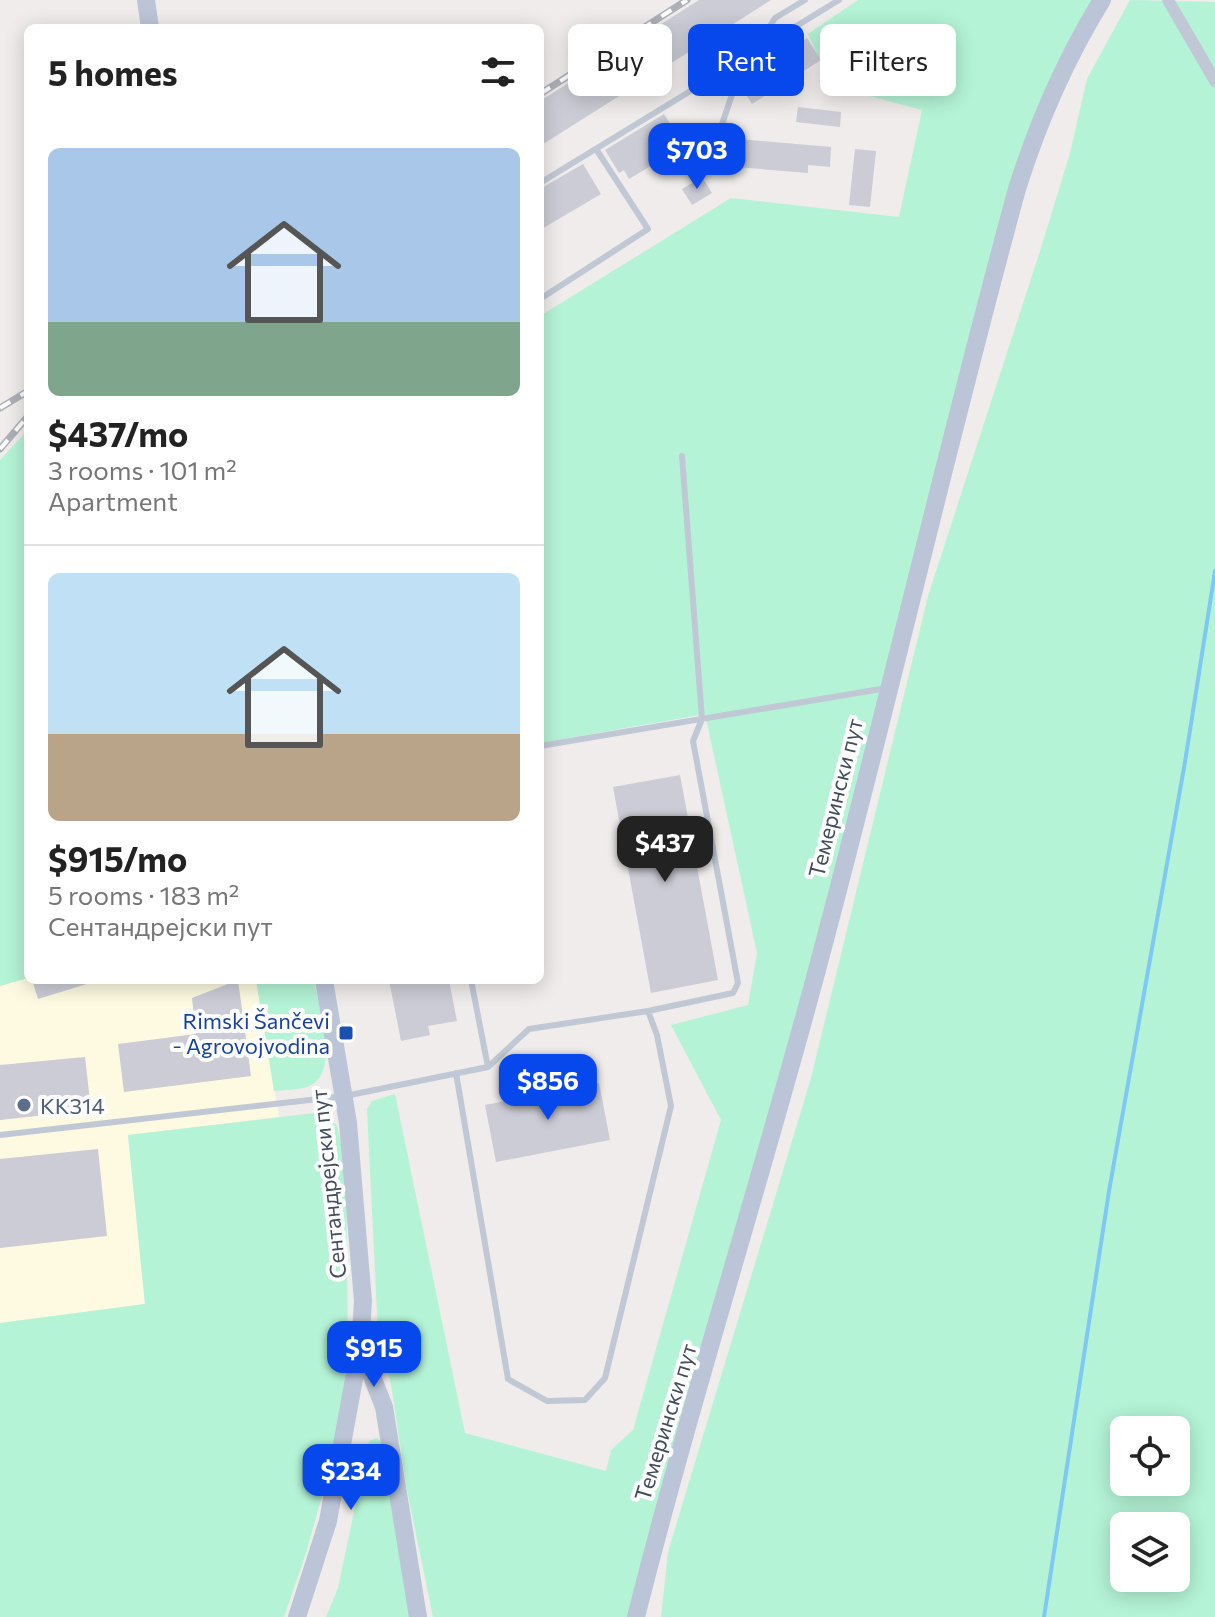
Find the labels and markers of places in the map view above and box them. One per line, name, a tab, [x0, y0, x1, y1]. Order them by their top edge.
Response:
pin: $703	[650, 123, 744, 191]
pin: $437	[618, 816, 712, 884]
place label: Rimski Šančevi - Agrovojvodina	[173, 1007, 330, 1059]
marker: Rimski Šančevi - Agrovojvodina	[337, 1024, 355, 1042]
pin: $856	[501, 1054, 595, 1122]
place label: КК314	[40, 1092, 105, 1119]
marker: КК314	[15, 1096, 33, 1114]
pin: $915	[327, 1321, 421, 1389]
pin: $234	[304, 1444, 398, 1512]

